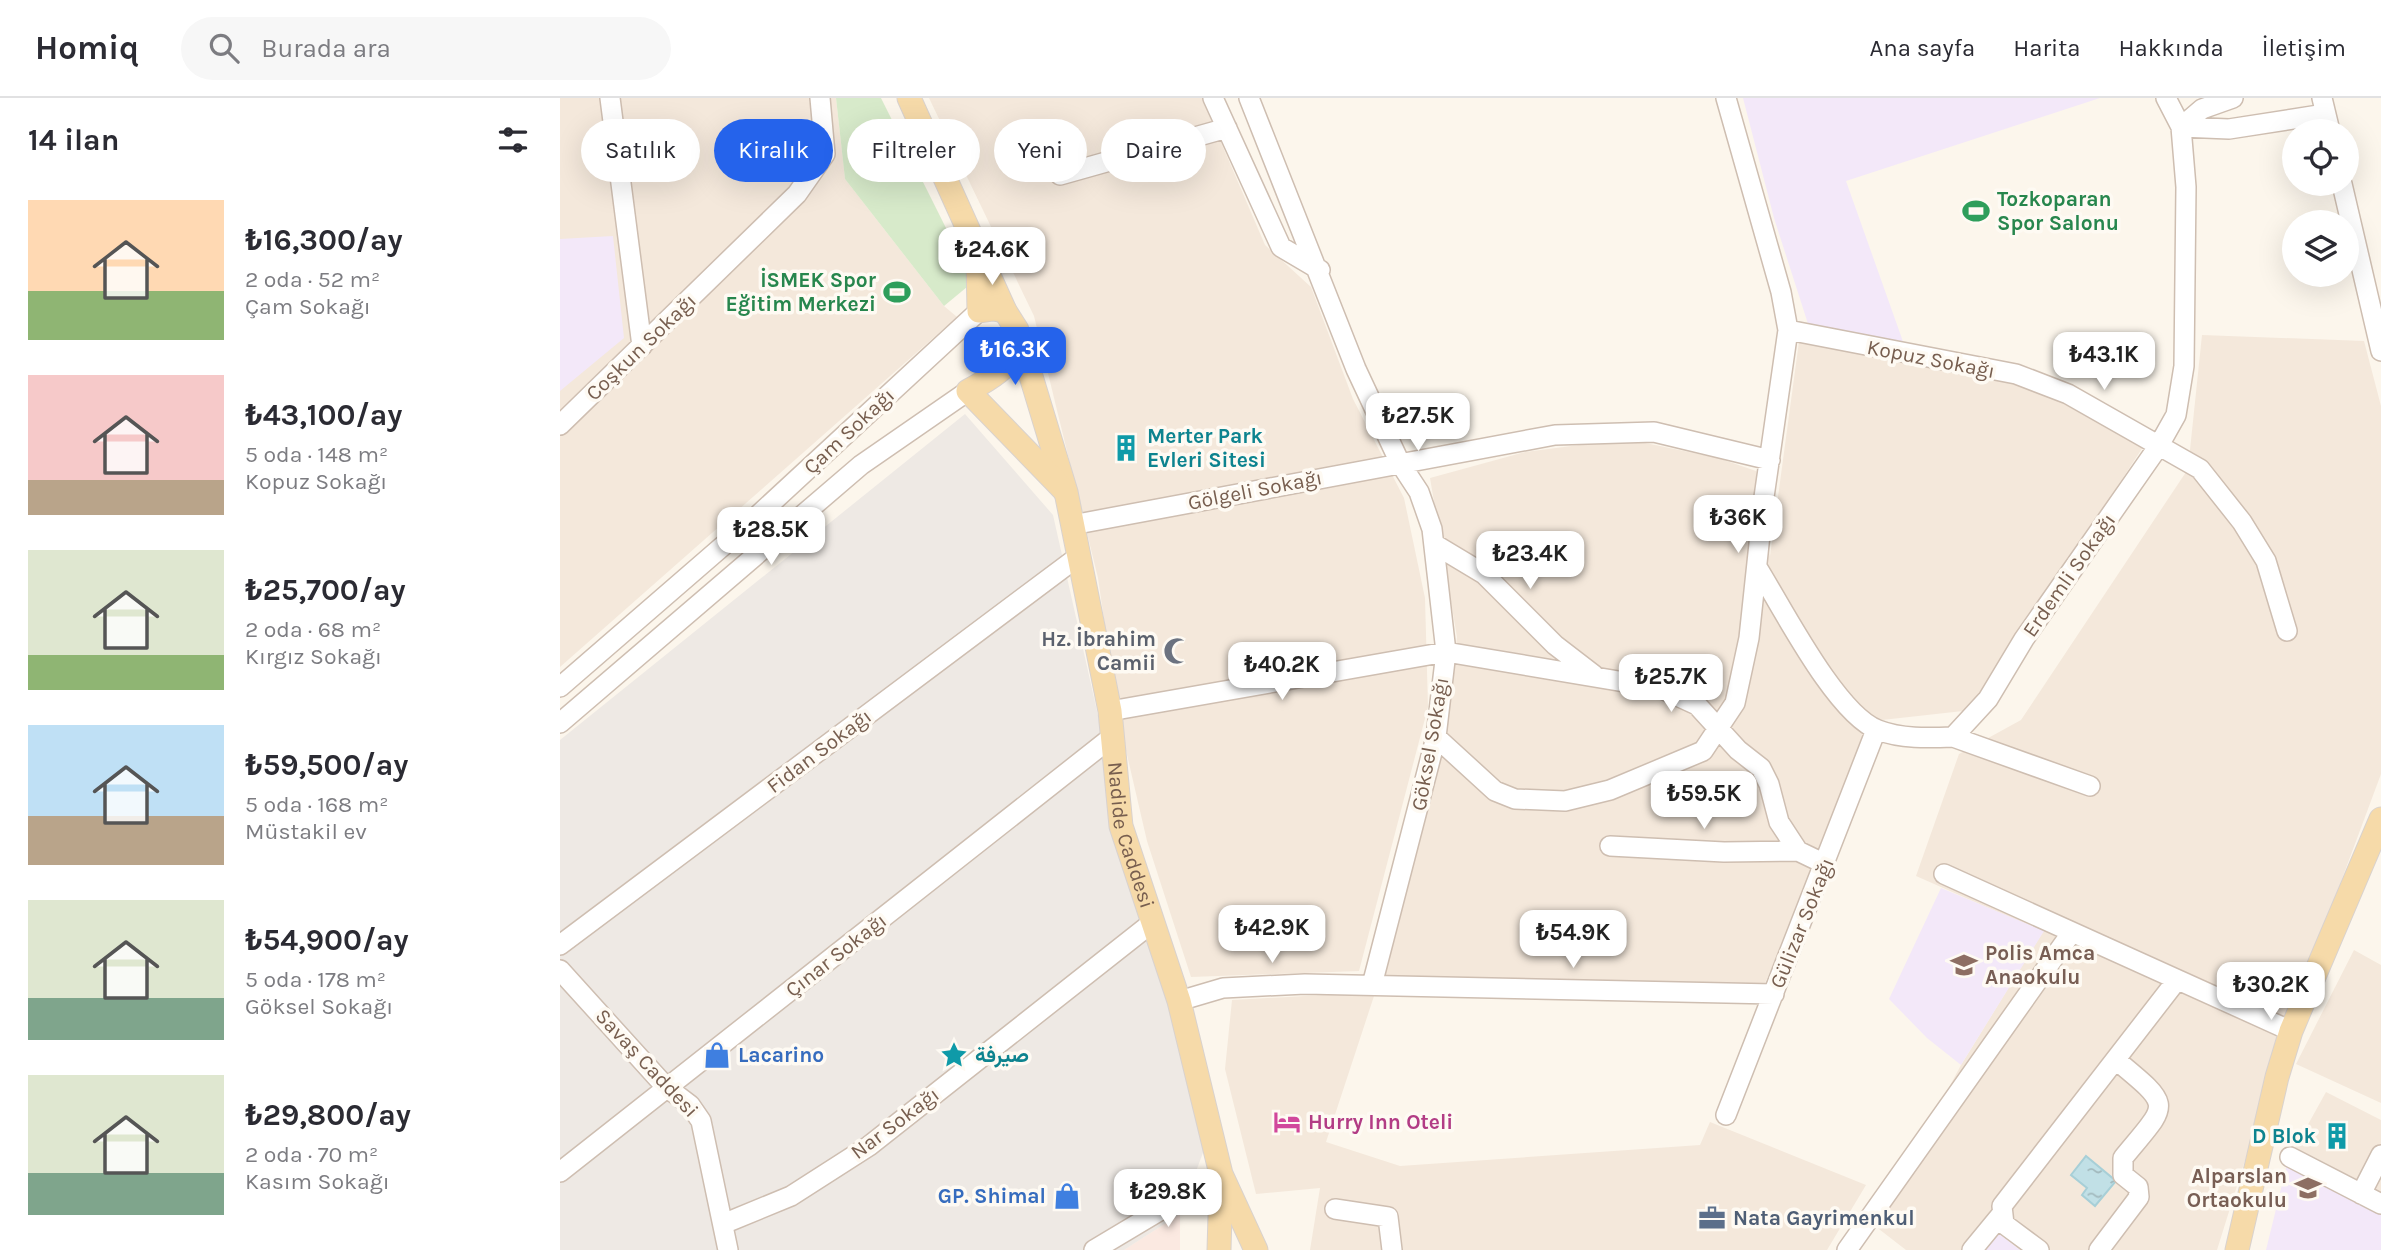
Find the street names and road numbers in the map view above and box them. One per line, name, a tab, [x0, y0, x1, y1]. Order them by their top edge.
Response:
street label: Coşkun Sokağı	[581, 289, 701, 405]
street label: Kopuz Sokağı	[1865, 335, 1997, 383]
street label: Çam Sokağı	[799, 383, 899, 479]
street label: Gölgeli Sokağı	[1186, 465, 1324, 515]
street label: Erdemli Sokağı	[2018, 509, 2120, 641]
street label: Göksel Sokağı	[1406, 675, 1454, 813]
street label: Fidan Sokağı	[762, 704, 876, 798]
street label: Nadide Caddesi	[1103, 761, 1159, 911]
street label: Gülizar Sokağı	[1765, 854, 1839, 992]
street label: Çınar Sokağı	[781, 908, 891, 1002]
street label: Savaş Caddesi	[591, 1004, 703, 1122]
street label: Nar Sokağı	[846, 1082, 944, 1164]

